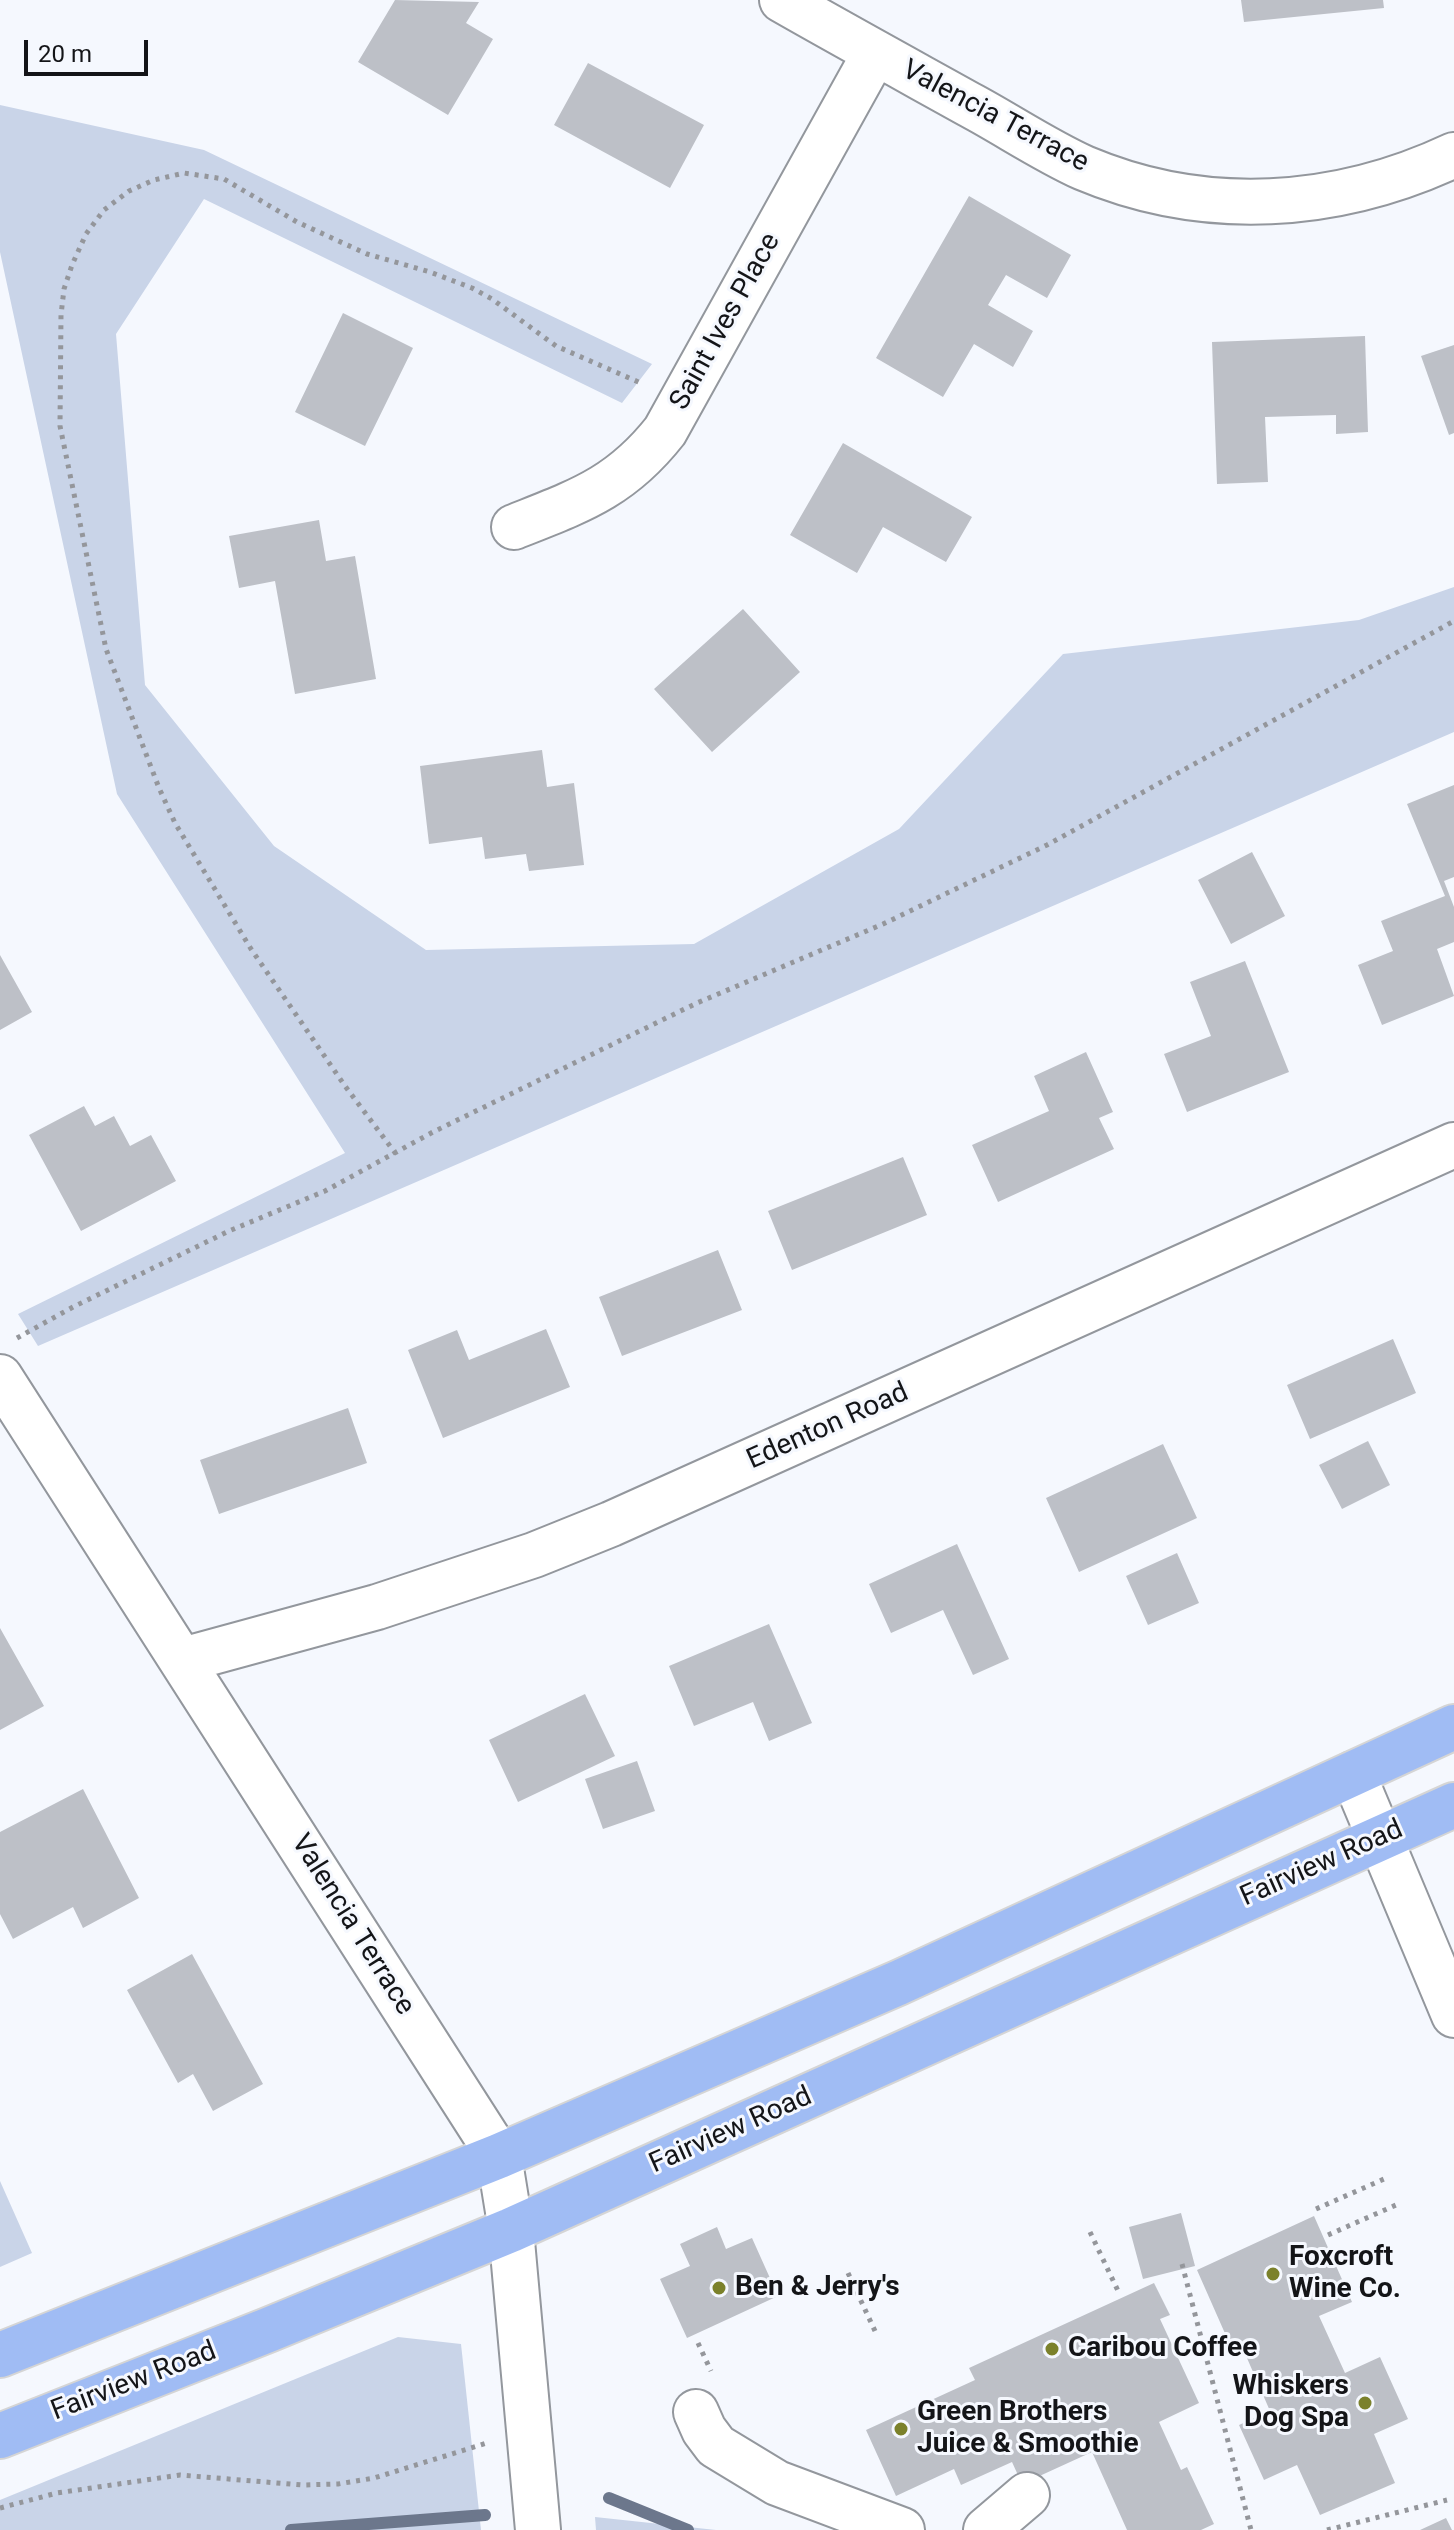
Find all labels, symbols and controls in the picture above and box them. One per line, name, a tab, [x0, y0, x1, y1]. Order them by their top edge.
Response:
scale bar	[28, 24, 152, 74]
text: 20 m	[38, 40, 92, 68]
street label: Valencia Terrace	[896, 54, 1094, 180]
street label: Saint Ives Place	[664, 228, 788, 416]
street label: Edenton Road	[742, 1376, 914, 1478]
street label: Fairview Road	[1236, 1813, 1408, 1915]
street label: Valencia Terrace	[283, 1829, 421, 2021]
street label: Fairview Road	[645, 2080, 817, 2182]
place label: Foxcroft Wine Co.	[1289, 2241, 1401, 2307]
marker: Foxcroft Wine Co.	[1264, 2265, 1282, 2283]
place label: Ben & Jerry's	[735, 2271, 900, 2305]
marker: Ben & Jerry's	[710, 2279, 728, 2297]
place label: Caribou Coffee	[1068, 2332, 1257, 2366]
street label: Fairview Road	[47, 2335, 221, 2429]
marker: Caribou Coffee	[1043, 2340, 1061, 2358]
place label: Whiskers Dog Spa	[1233, 2370, 1349, 2436]
marker: Whiskers Dog Spa	[1356, 2394, 1374, 2412]
place label: Green Brothers Juice & Smoothie	[917, 2396, 1139, 2462]
marker: Green Brothers Juice & Smoothie	[892, 2420, 910, 2438]

